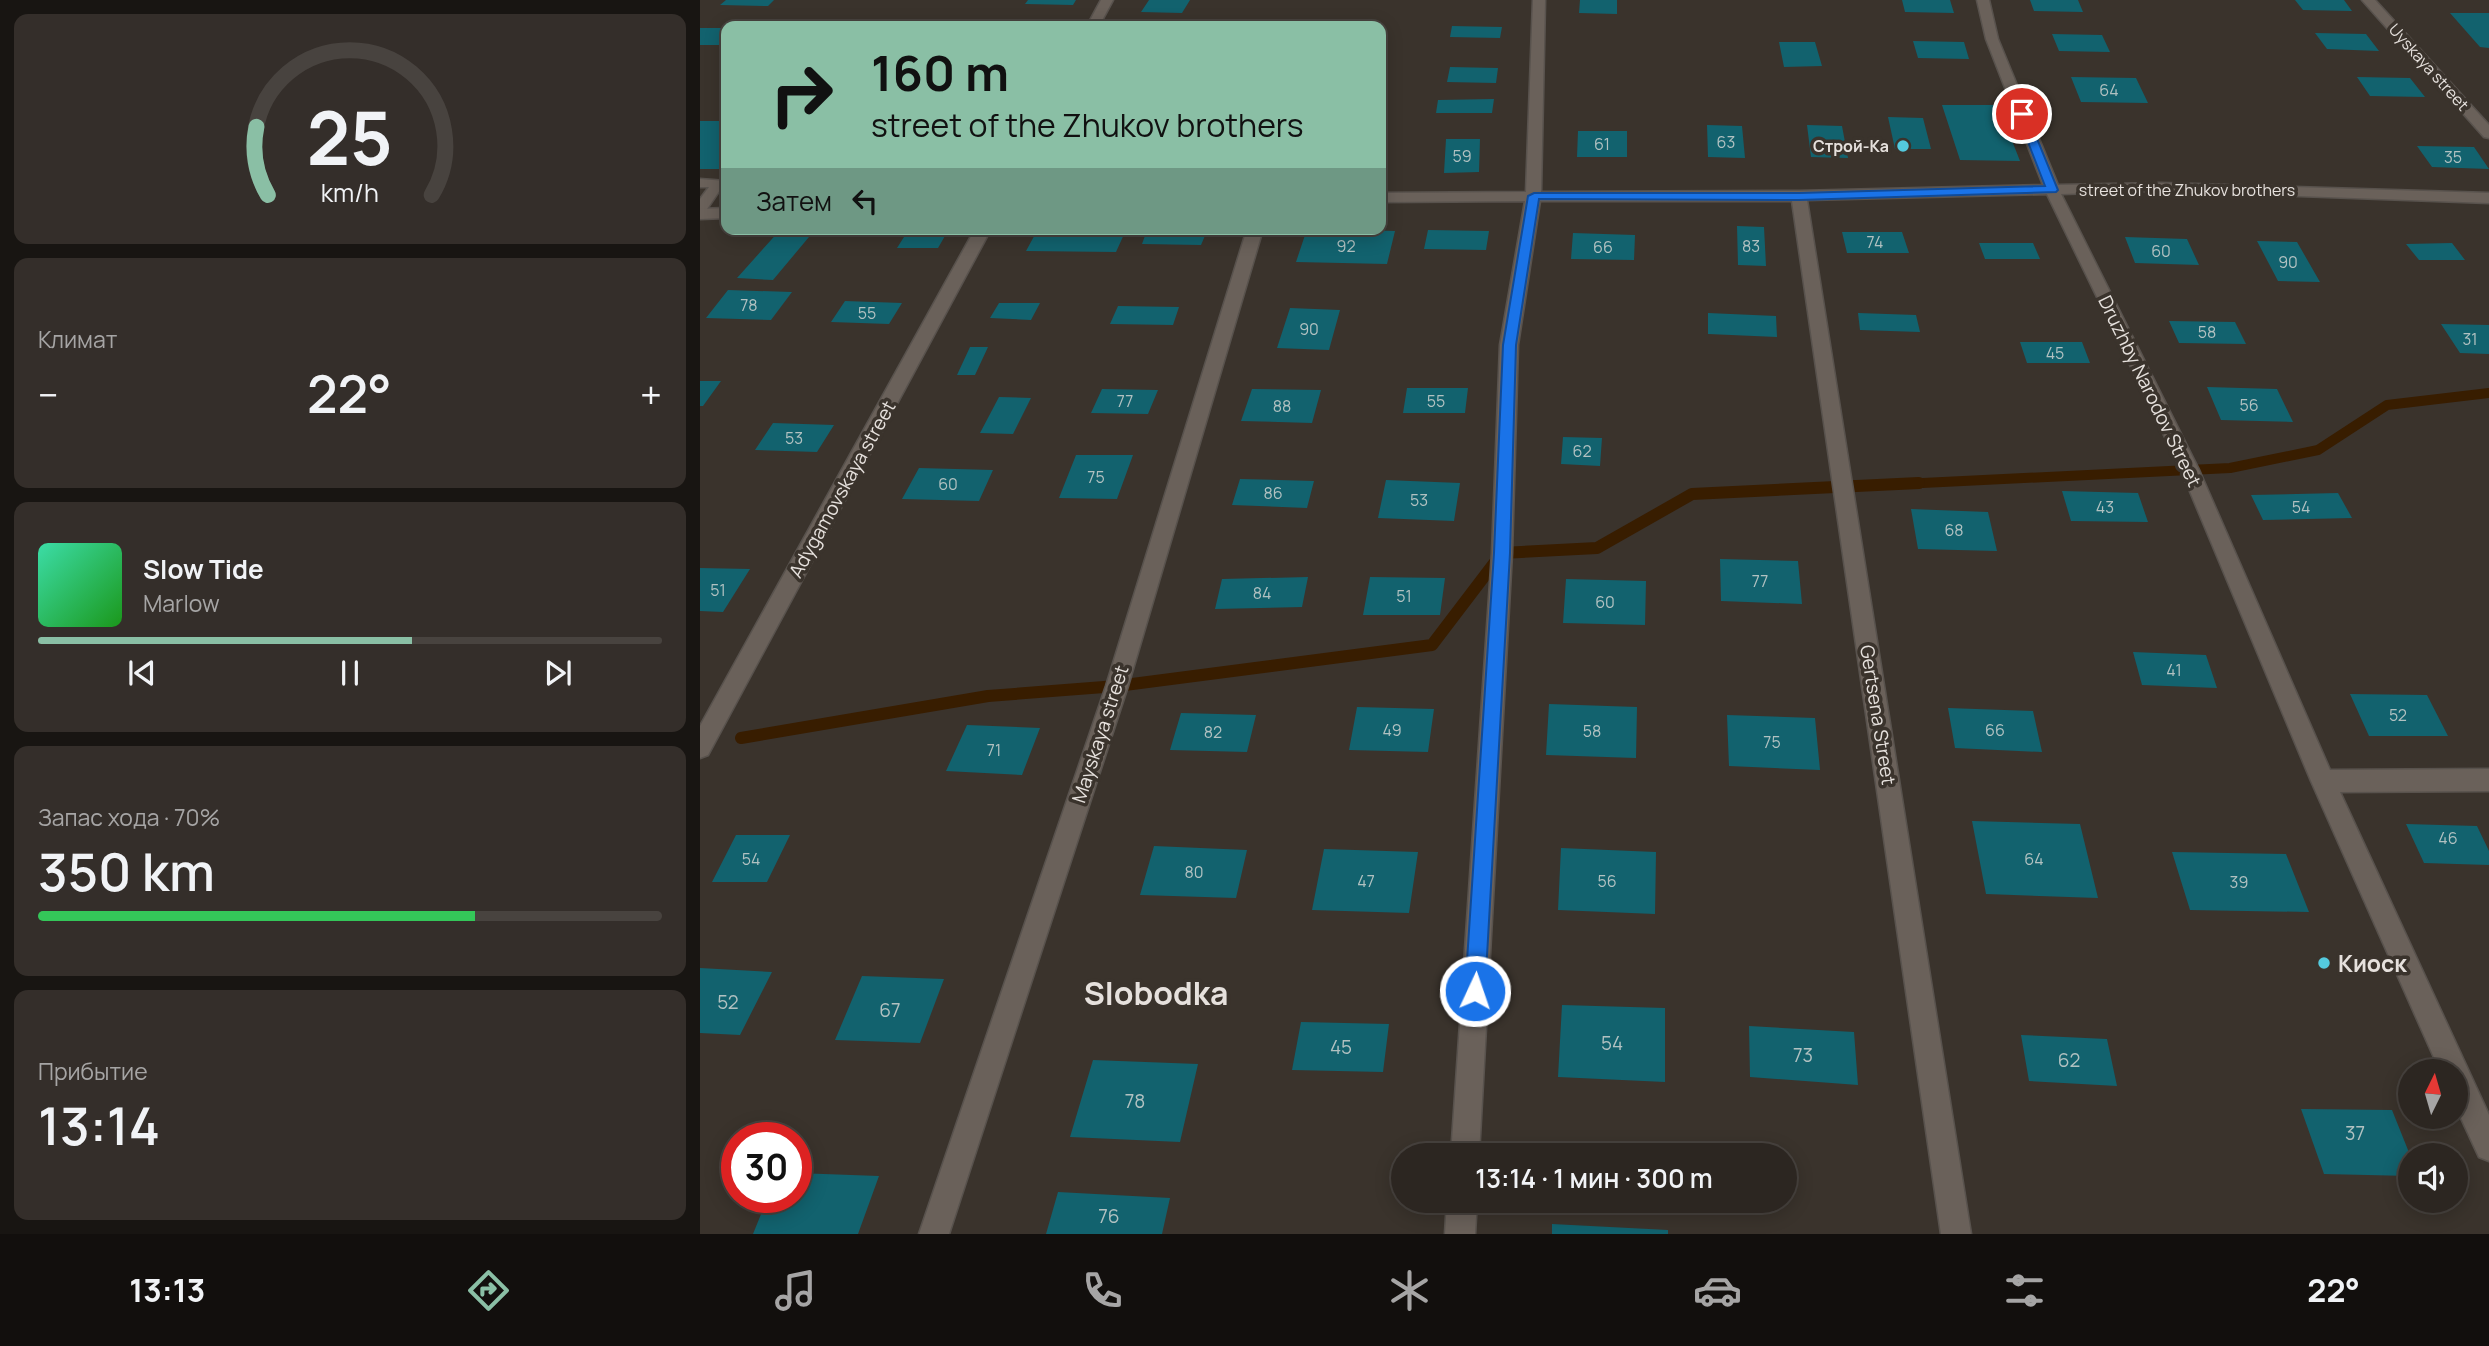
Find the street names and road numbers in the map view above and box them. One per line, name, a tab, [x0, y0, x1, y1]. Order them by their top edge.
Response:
street label: Uyskaya street	[2384, 19, 2474, 115]
street label: street of the Zhukov brothers	[2079, 179, 2295, 201]
street label: Druzhby Narodov Street	[2092, 291, 2208, 491]
street label: Adygamovskaya street	[783, 396, 901, 582]
street label: Gertsena Street	[1854, 643, 1902, 787]
street label: Mayskaya street	[1065, 662, 1135, 806]

